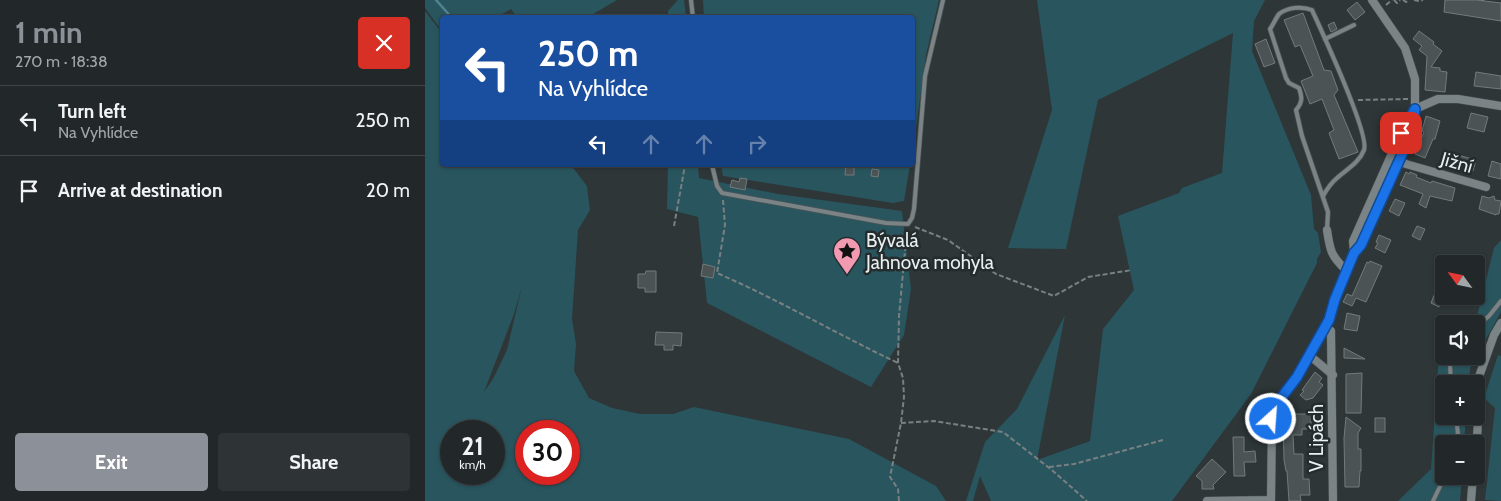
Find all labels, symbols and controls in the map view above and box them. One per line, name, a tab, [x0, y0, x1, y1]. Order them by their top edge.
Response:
text: 1 min	[15, 14, 83, 51]
button: close	[358, 17, 410, 69]
text: 250 m	[538, 32, 638, 75]
icon: left	[455, 35, 520, 100]
text: 270 m · 18:38	[15, 52, 108, 71]
text: Na Vyhlídce	[538, 75, 648, 102]
text: Turn left	[58, 100, 126, 123]
icon: left	[15, 107, 43, 135]
text: 250 m	[356, 109, 410, 132]
pin	[1380, 112, 1422, 154]
icon: arrive	[1387, 119, 1415, 147]
text: Na Vyhlídce	[58, 123, 138, 142]
icon: left	[584, 130, 612, 158]
icon: ahead	[637, 130, 665, 158]
icon: ahead	[690, 130, 718, 158]
icon: right	[743, 130, 771, 158]
street label: Jižní	[1437, 147, 1476, 178]
icon: arrive	[15, 177, 43, 205]
text: Arrive at destination	[58, 179, 222, 202]
text: 20 m	[366, 179, 410, 202]
place label: Bývalá Jahnova mohyla	[865, 229, 994, 274]
place icon: Bývalá Jahnova mohyla	[832, 236, 862, 275]
north arrow	[1435, 255, 1485, 305]
map controls	[1435, 255, 1485, 485]
button: sound	[1435, 315, 1485, 365]
button: +	[1435, 375, 1485, 425]
position arrow	[1244, 392, 1296, 444]
street label: V Lipách	[1305, 404, 1328, 472]
speed limit sign: 30	[515, 420, 580, 485]
text: 21	[461, 431, 484, 461]
button: Exit	[15, 433, 208, 491]
button: Share	[218, 433, 410, 491]
button: −	[1435, 435, 1485, 485]
text: km/h	[459, 457, 486, 472]

